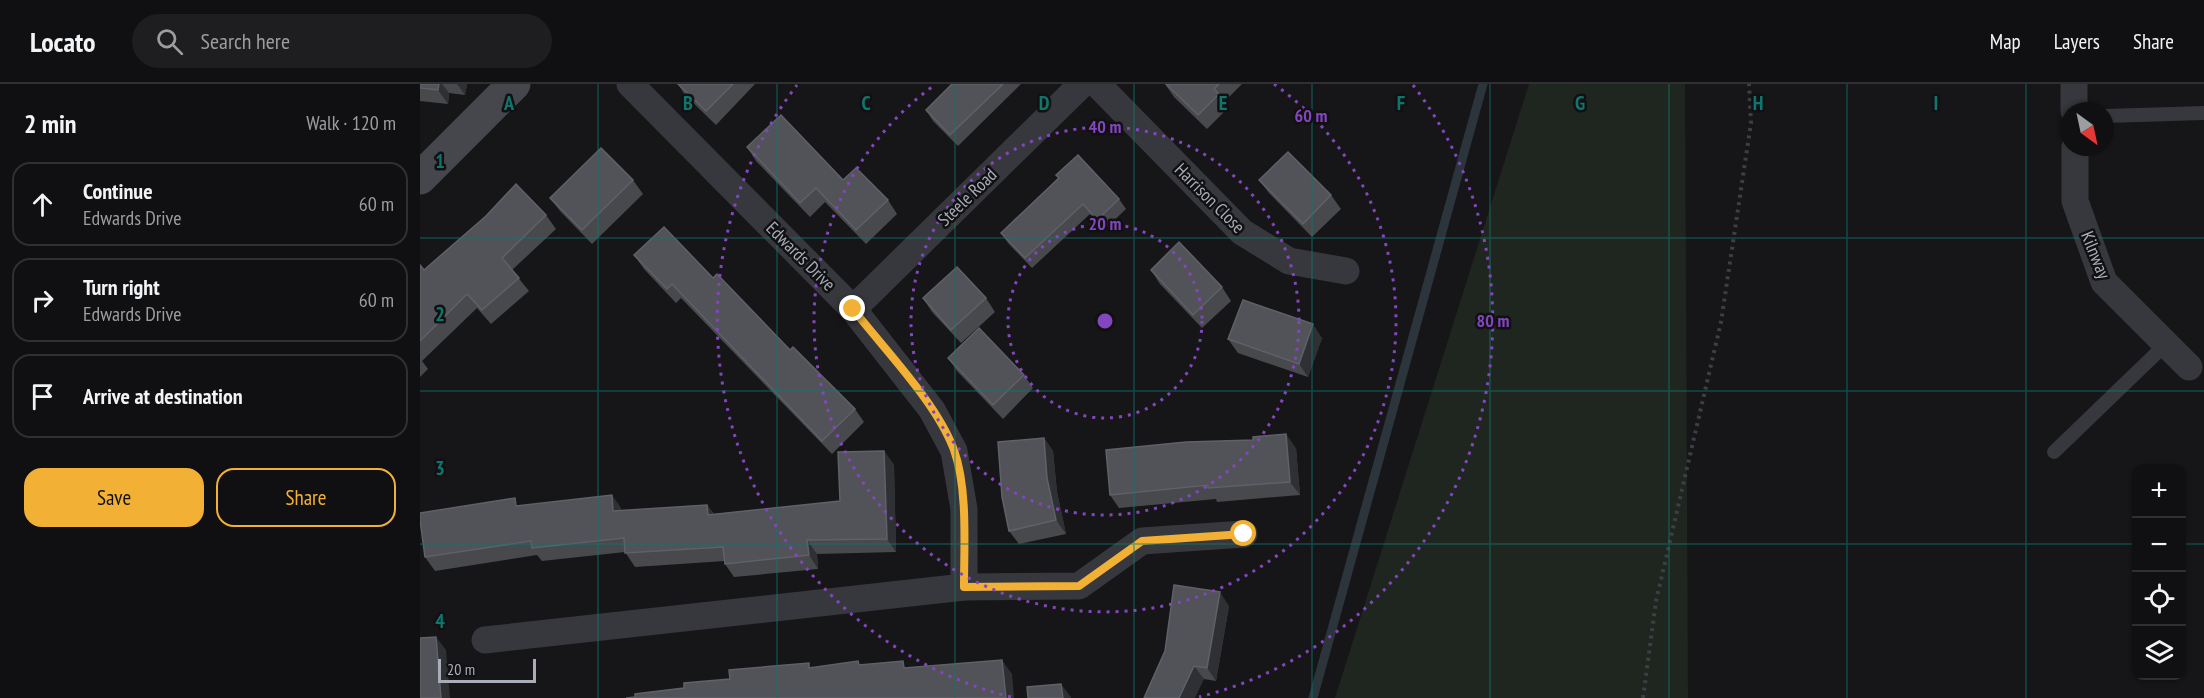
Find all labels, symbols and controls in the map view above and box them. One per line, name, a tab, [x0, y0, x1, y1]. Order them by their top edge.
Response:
search box	[132, 14, 552, 68]
text: Locato	[30, 23, 96, 60]
icon: search	[153, 25, 186, 58]
text: Search here	[201, 27, 290, 55]
text: Map	[1990, 28, 2021, 55]
text: Layers	[2054, 28, 2100, 55]
text: Share	[2133, 28, 2174, 55]
text: A	[503, 90, 515, 116]
text: B	[683, 90, 693, 116]
text: C	[861, 90, 871, 116]
text: D	[1039, 90, 1050, 116]
text: E	[1219, 90, 1227, 116]
text: F	[1397, 90, 1405, 116]
text: G	[1575, 90, 1585, 116]
text: H	[1753, 90, 1763, 116]
text: I	[1934, 90, 1938, 116]
north arrow	[2060, 102, 2114, 156]
text: 60 m	[1295, 104, 1327, 127]
text: 2 min	[24, 107, 77, 140]
text: Walk · 120 m	[306, 110, 396, 136]
text: 40 m	[1089, 115, 1121, 138]
text: 1	[435, 148, 445, 174]
street label: Harrison Close	[1170, 158, 1250, 238]
street label: Steele Road	[933, 163, 1001, 231]
text: Continue	[83, 177, 153, 205]
icon: ahead	[26, 188, 59, 221]
text: 60 m	[359, 191, 394, 217]
text: Edwards Drive	[83, 205, 182, 231]
text: 20 m	[1089, 212, 1121, 235]
street label: Edwards Drive	[762, 217, 840, 295]
street label: Kilnway	[2076, 228, 2116, 282]
text: Turn right	[83, 273, 160, 301]
icon: right	[26, 284, 59, 317]
text: 60 m	[359, 287, 394, 313]
route end	[839, 295, 865, 321]
text: Edwards Drive	[83, 301, 182, 327]
text: 2	[435, 301, 445, 327]
text: 80 m	[1477, 309, 1509, 332]
centre of rings	[1095, 311, 1115, 331]
icon: arrive	[26, 380, 59, 413]
text: Arrive at destination	[83, 382, 243, 410]
text: 3	[435, 455, 445, 481]
map controls	[2132, 464, 2186, 680]
button: +	[2132, 464, 2186, 518]
button: Save	[24, 468, 204, 527]
button: Share	[216, 468, 396, 527]
button: −	[2132, 518, 2186, 572]
route start	[1230, 520, 1256, 546]
button: locate	[2132, 572, 2186, 626]
text: 4	[435, 608, 445, 634]
button: layers	[2132, 626, 2186, 680]
scale bar	[438, 656, 536, 684]
text: 20 m	[447, 659, 475, 679]

